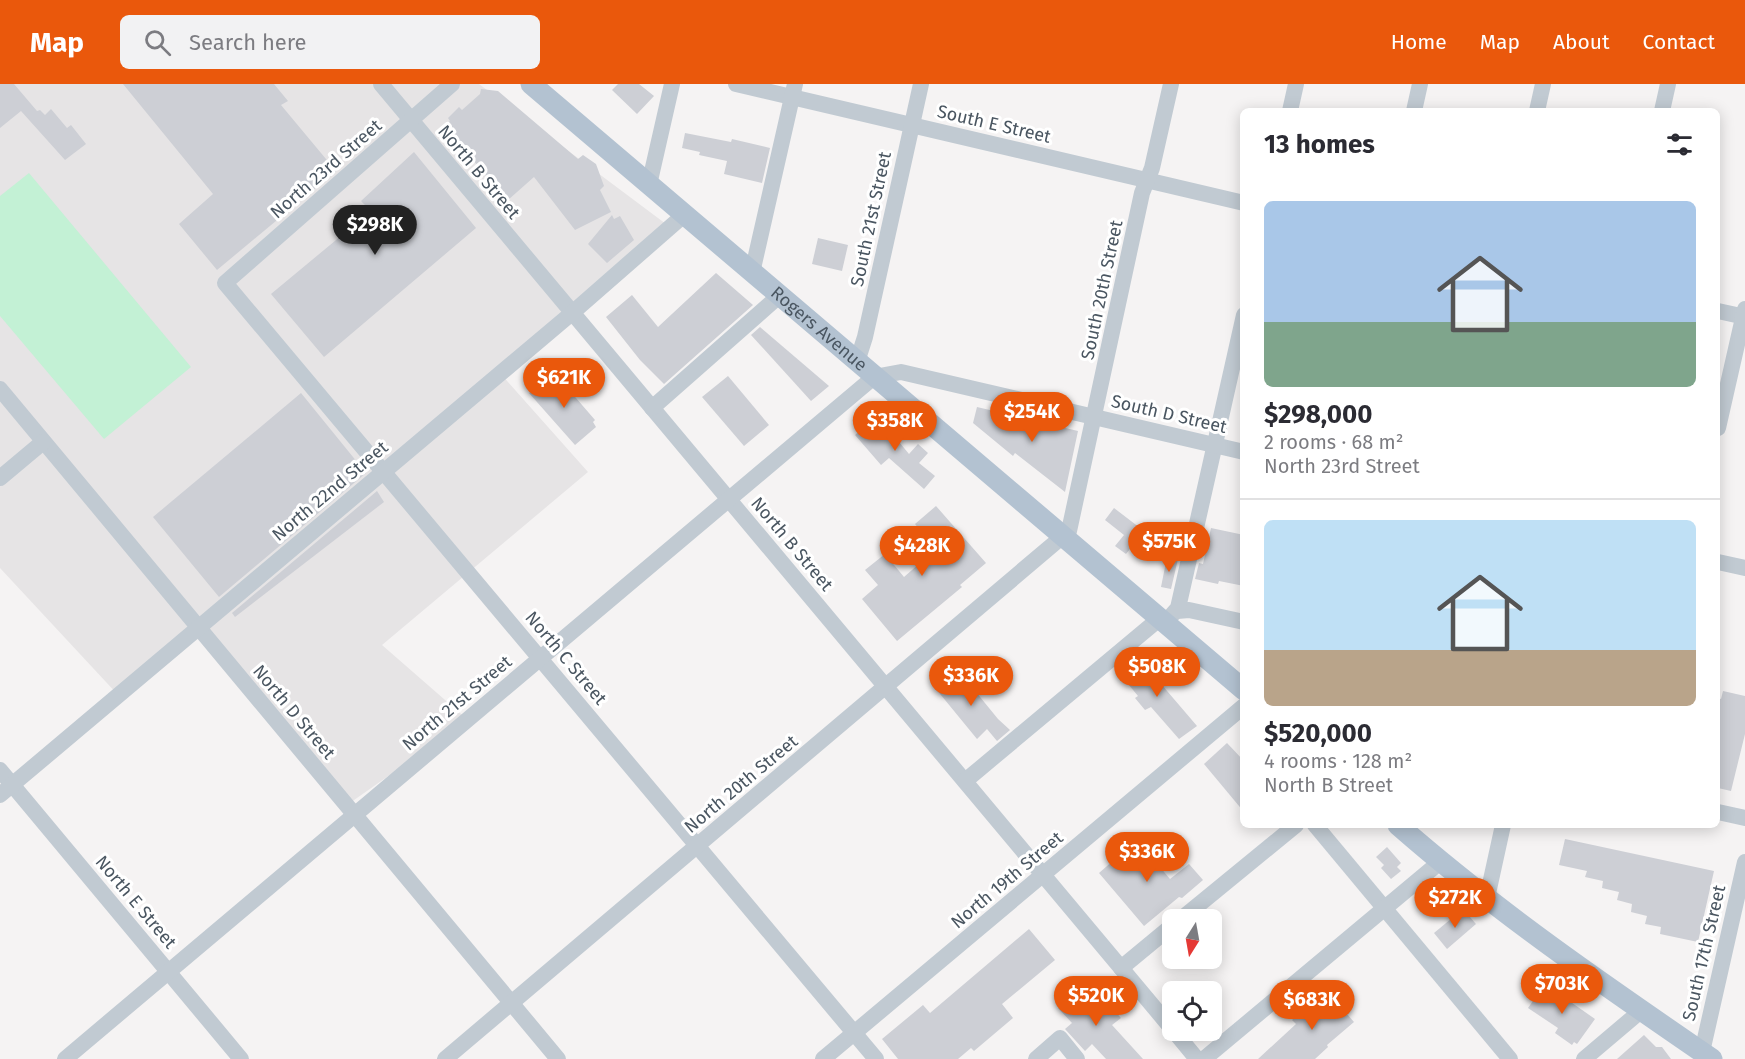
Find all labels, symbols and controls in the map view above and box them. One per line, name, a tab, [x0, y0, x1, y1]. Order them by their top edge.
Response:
search box	[120, 15, 540, 69]
text: Map	[30, 26, 84, 59]
icon: search	[141, 26, 174, 59]
text: Search here	[189, 29, 307, 56]
text: Home	[1391, 29, 1447, 55]
text: Map	[1480, 29, 1520, 55]
text: About	[1553, 29, 1610, 55]
text: Contact	[1643, 29, 1715, 55]
street label: South E Street	[935, 100, 1053, 148]
street label: North 23rd Street	[266, 114, 386, 223]
street label: North B Street	[433, 120, 525, 224]
icon: filters	[1663, 128, 1696, 161]
text: 13 homes	[1264, 129, 1375, 160]
street label: South 21st Street	[846, 149, 896, 288]
pin: $298K	[333, 205, 417, 256]
text: $298K	[347, 212, 403, 236]
street label: South 20th Street	[1076, 218, 1128, 362]
icon: home	[1426, 240, 1534, 348]
street label: Rogers Avenue	[766, 282, 872, 376]
pin: $621K	[522, 358, 606, 409]
text: $621K	[537, 365, 591, 389]
street label: South D Street	[1109, 390, 1229, 438]
pin: $254K	[990, 392, 1074, 443]
text: $254K	[1004, 399, 1060, 423]
text: $298,000	[1264, 399, 1372, 430]
pin: $358K	[853, 401, 937, 452]
text: $358K	[867, 408, 923, 432]
text: 2 rooms · 68 m²	[1264, 430, 1404, 454]
street label: North 22nd Street	[268, 436, 393, 546]
text: North 23rd Street	[1264, 454, 1420, 478]
street label: North B Street	[746, 492, 838, 596]
pin: $575K	[1127, 522, 1211, 573]
pin: $428K	[880, 526, 964, 577]
text: $575K	[1142, 529, 1196, 553]
text: $428K	[894, 533, 950, 557]
icon: home	[1426, 559, 1534, 667]
street label: North C Street	[521, 607, 612, 710]
pin: $508K	[1115, 647, 1199, 698]
street label: North 21st Street	[398, 650, 517, 755]
text: $508K	[1128, 654, 1186, 678]
pin: $336K	[929, 656, 1013, 707]
street label: North D Street	[248, 660, 340, 764]
text: $336K	[943, 663, 999, 687]
text: $520,000	[1264, 718, 1372, 749]
street label: North 20th Street	[680, 730, 803, 838]
text: 4 rooms · 128 m²	[1264, 749, 1412, 773]
text: North B Street	[1264, 773, 1393, 797]
street label: North 19th Street	[947, 826, 1068, 933]
pin: $336K	[1105, 832, 1189, 883]
text: $336K	[1119, 839, 1175, 863]
street label: North E Street	[91, 851, 182, 953]
pin: $272K	[1413, 878, 1497, 929]
street label: South 17th Street	[1678, 882, 1730, 1023]
text: $272K	[1428, 885, 1482, 909]
north arrow	[1162, 909, 1222, 969]
map controls	[1162, 909, 1222, 1041]
pin: $703K	[1520, 964, 1604, 1015]
text: $703K	[1535, 971, 1589, 995]
pin: $520K	[1054, 976, 1138, 1027]
pin: $683K	[1270, 980, 1354, 1031]
button: locate	[1162, 981, 1222, 1041]
text: $520K	[1068, 983, 1124, 1007]
text: $683K	[1284, 987, 1340, 1011]

